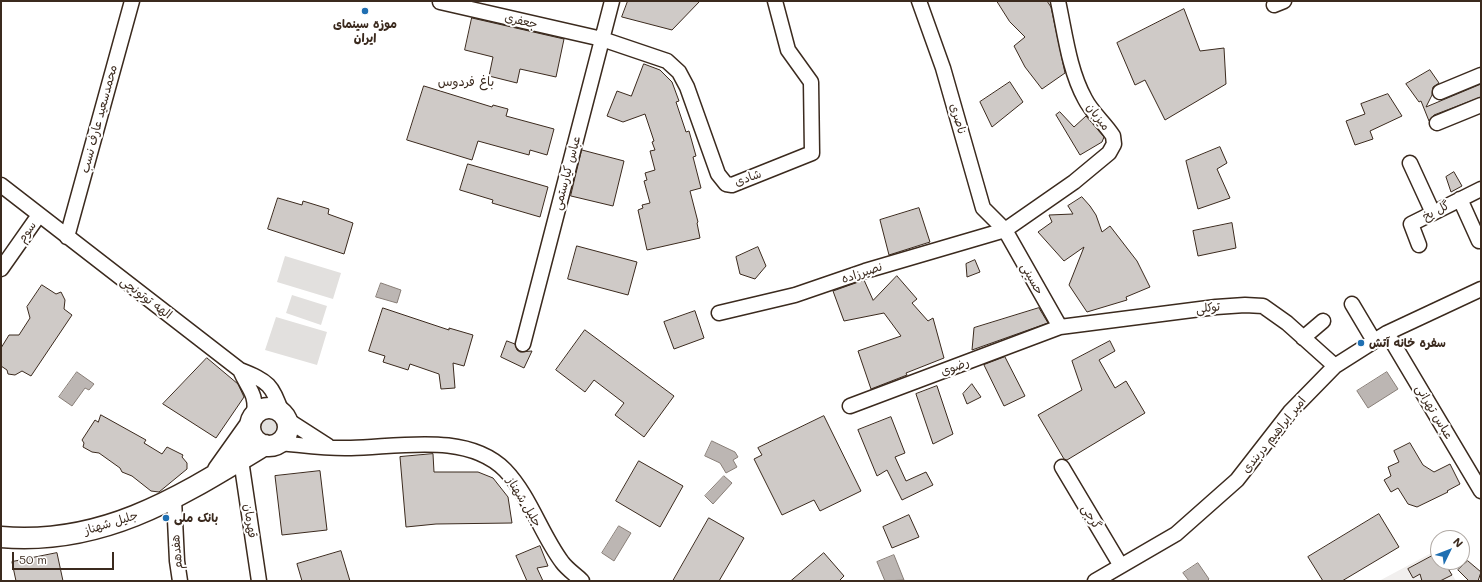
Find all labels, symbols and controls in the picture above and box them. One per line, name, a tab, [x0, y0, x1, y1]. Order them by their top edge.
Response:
marker: موزه سینمای ایران	[360, 6, 370, 16]
street label: جعفری	[503, 10, 539, 32]
place label: موزه سینمای ایران	[333, 17, 397, 45]
street label: محمدسعید عارف نسب	[78, 63, 120, 175]
district label: باغ فردوس	[438, 74, 494, 90]
street label: میزبان	[1083, 101, 1113, 133]
street label: ناصری	[947, 102, 969, 136]
street label: عباس کیارستمی	[550, 134, 584, 212]
street label: شادی	[733, 167, 763, 189]
street label: گل یخ	[1420, 198, 1452, 224]
street label: سوم	[15, 219, 39, 245]
street label: نصیرزاده	[840, 260, 884, 286]
street label: حسینی	[1018, 261, 1046, 297]
street label: الهه توتونچی	[117, 274, 175, 322]
street label: توکلی	[1195, 300, 1221, 316]
place label: سفره خانه آتش	[1369, 336, 1446, 350]
marker: سفره خانه آتش	[1356, 338, 1366, 348]
street label: رضوى	[939, 355, 971, 379]
street label: عباس تهرانی	[1412, 382, 1456, 442]
street label: امیر ابراهیم دربندی	[1239, 394, 1309, 476]
street label: جلیل شهناز	[503, 474, 545, 530]
street label: گرجی	[1078, 502, 1104, 532]
street label: قهرمان	[240, 503, 260, 539]
street label: جلیل شهناز	[82, 508, 140, 538]
place label: بانک ملی	[174, 511, 218, 525]
marker: بانک ملی	[161, 513, 171, 523]
north arrow	[1430, 530, 1470, 570]
street label: هفدهم	[168, 534, 186, 570]
text: N	[1450, 534, 1467, 550]
scale bar	[14, 544, 116, 570]
text: 50 m	[19, 551, 47, 567]

